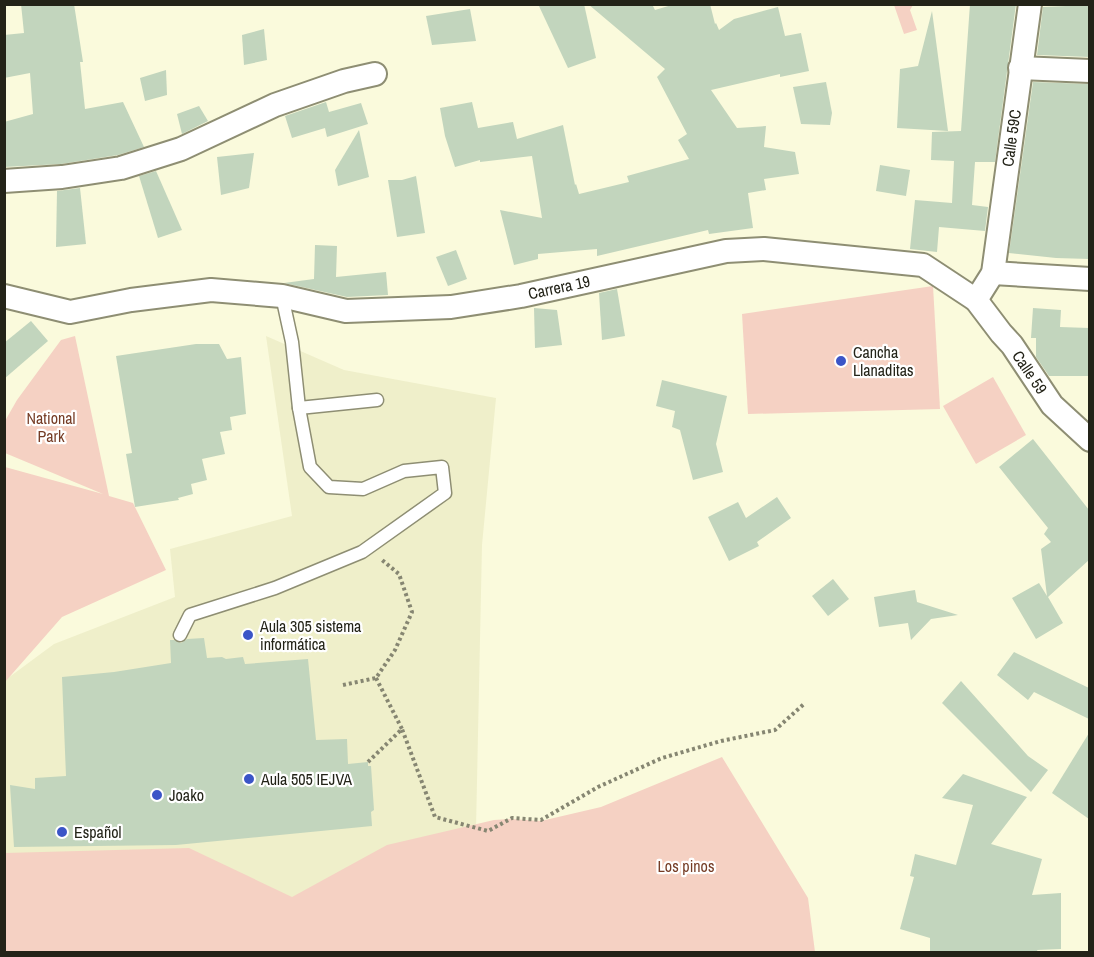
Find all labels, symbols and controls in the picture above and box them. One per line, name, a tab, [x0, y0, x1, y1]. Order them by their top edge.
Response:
street label: Calle 59C	[996, 108, 1026, 168]
street label: Carrera 19	[526, 270, 592, 304]
place label: Cancha Llanaditas	[853, 341, 914, 381]
street label: Calle 59	[1007, 346, 1053, 398]
marker: Cancha Llanaditas	[834, 354, 848, 368]
park label: National Park	[27, 407, 76, 447]
place label: Aula 305 sistema informática	[259, 615, 362, 655]
marker: Aula 305 sistema informática	[241, 628, 255, 642]
place label: Aula 505 IEJVA	[260, 768, 352, 790]
marker: Aula 505 IEJVA	[242, 772, 256, 786]
place label: Joako	[169, 784, 204, 806]
marker: Joako	[150, 788, 164, 802]
place label: Español	[74, 821, 121, 843]
marker: Español	[55, 825, 69, 839]
park label: Los pinos	[658, 855, 714, 877]

